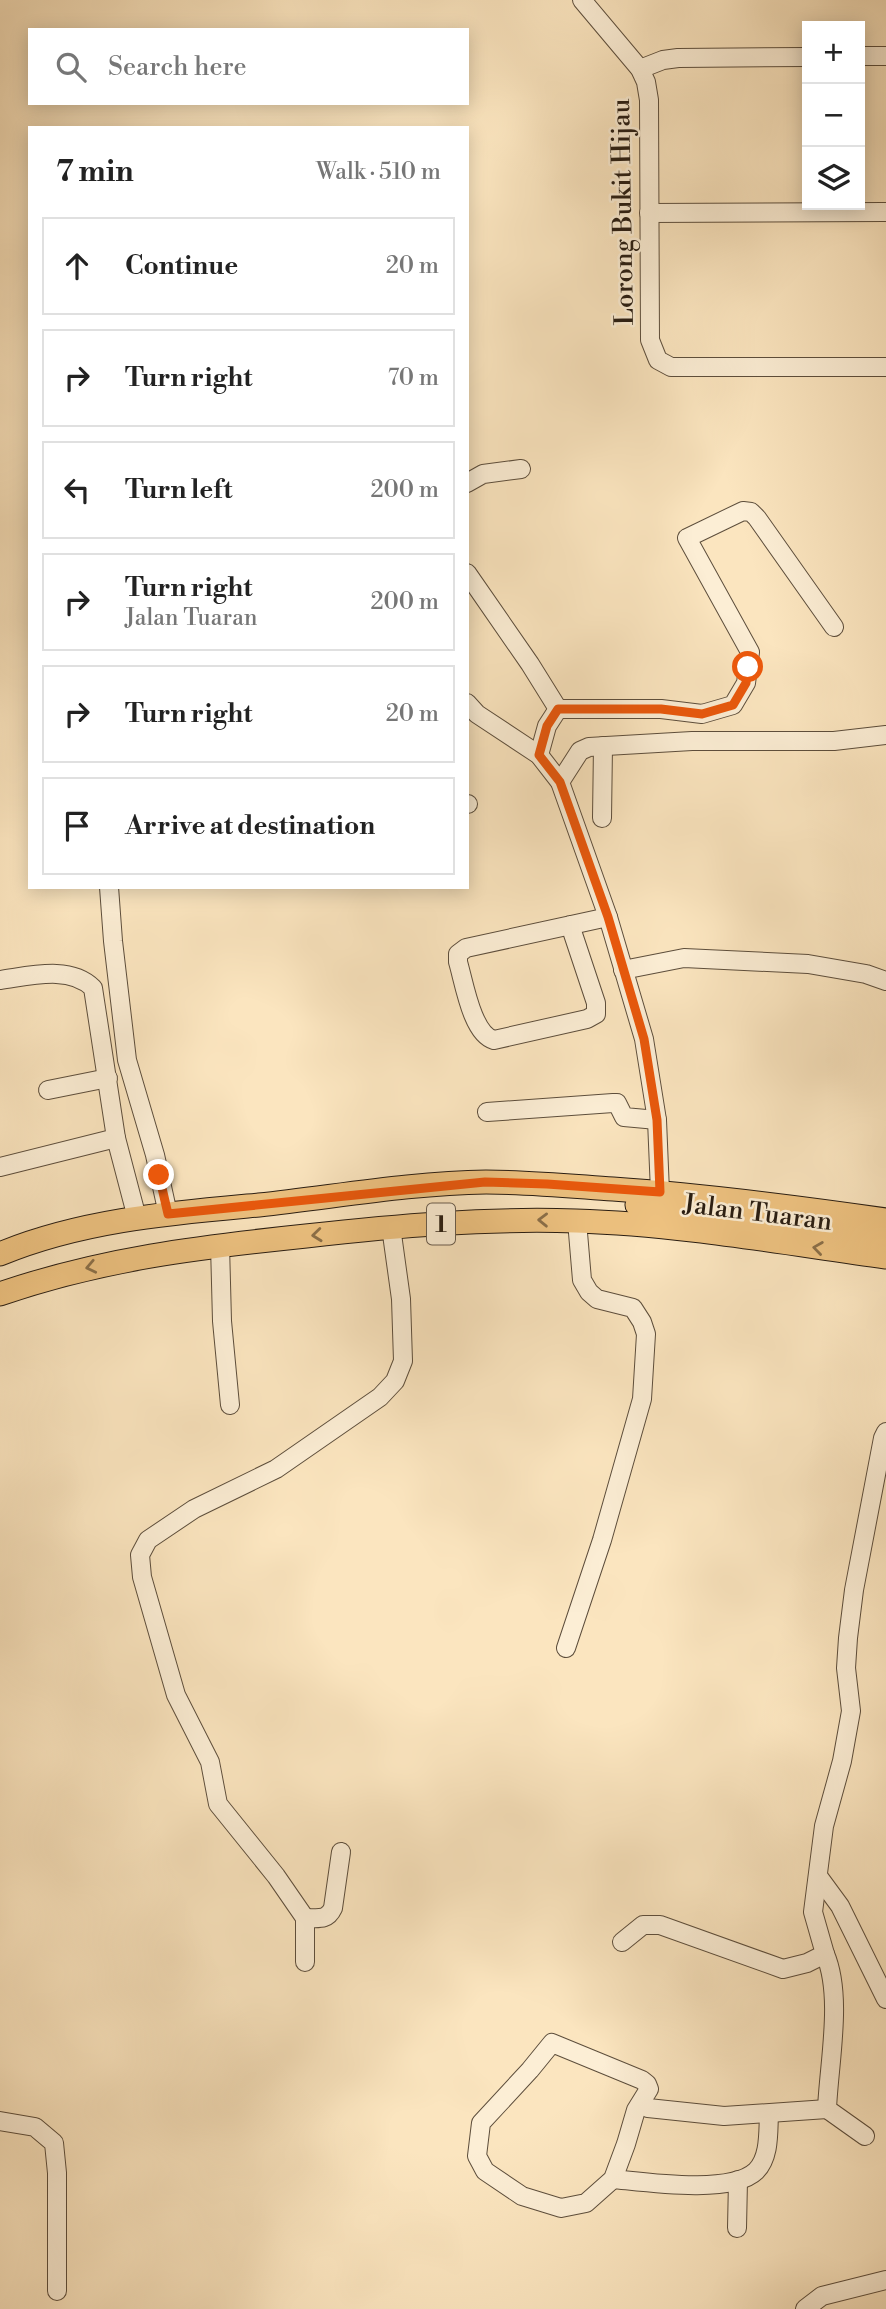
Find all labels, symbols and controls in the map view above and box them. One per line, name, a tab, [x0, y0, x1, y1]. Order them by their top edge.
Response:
map controls	[802, 21, 865, 210]
button: +	[802, 21, 865, 84]
search box	[28, 28, 469, 105]
icon: search	[52, 48, 90, 86]
text: Search here	[108, 51, 247, 83]
button: −	[802, 84, 865, 147]
street label: Lorong Bukit Hijau	[605, 98, 641, 326]
button: layers	[802, 147, 865, 210]
text: 7 min	[56, 153, 134, 191]
text: Walk · 510 m	[316, 158, 441, 186]
icon: ahead	[58, 247, 96, 285]
text: Continue	[125, 250, 238, 282]
text: 20 m	[386, 252, 439, 280]
icon: right	[58, 359, 96, 397]
text: Turn right	[125, 362, 253, 394]
text: 70 m	[388, 364, 439, 392]
icon: left	[58, 471, 96, 509]
text: Turn left	[125, 474, 233, 506]
text: 200 m	[371, 476, 439, 504]
text: Turn right	[125, 572, 253, 604]
icon: right	[58, 583, 96, 621]
text: 200 m	[371, 588, 439, 616]
text: Jalan Tuaran	[125, 604, 258, 632]
route start	[732, 651, 763, 682]
icon: right	[58, 695, 96, 733]
text: Turn right	[125, 698, 253, 730]
text: 20 m	[386, 700, 439, 728]
icon: arrive	[58, 807, 96, 845]
text: Arrive at destination	[125, 810, 375, 842]
route end	[143, 1159, 174, 1190]
street label: Jalan Tuaran	[681, 1188, 834, 1238]
road number: 1	[427, 1204, 455, 1244]
one-way arrow	[538, 1213, 549, 1228]
one-way arrow	[311, 1227, 322, 1242]
one-way arrow	[812, 1241, 824, 1256]
one-way arrow	[86, 1258, 98, 1273]

